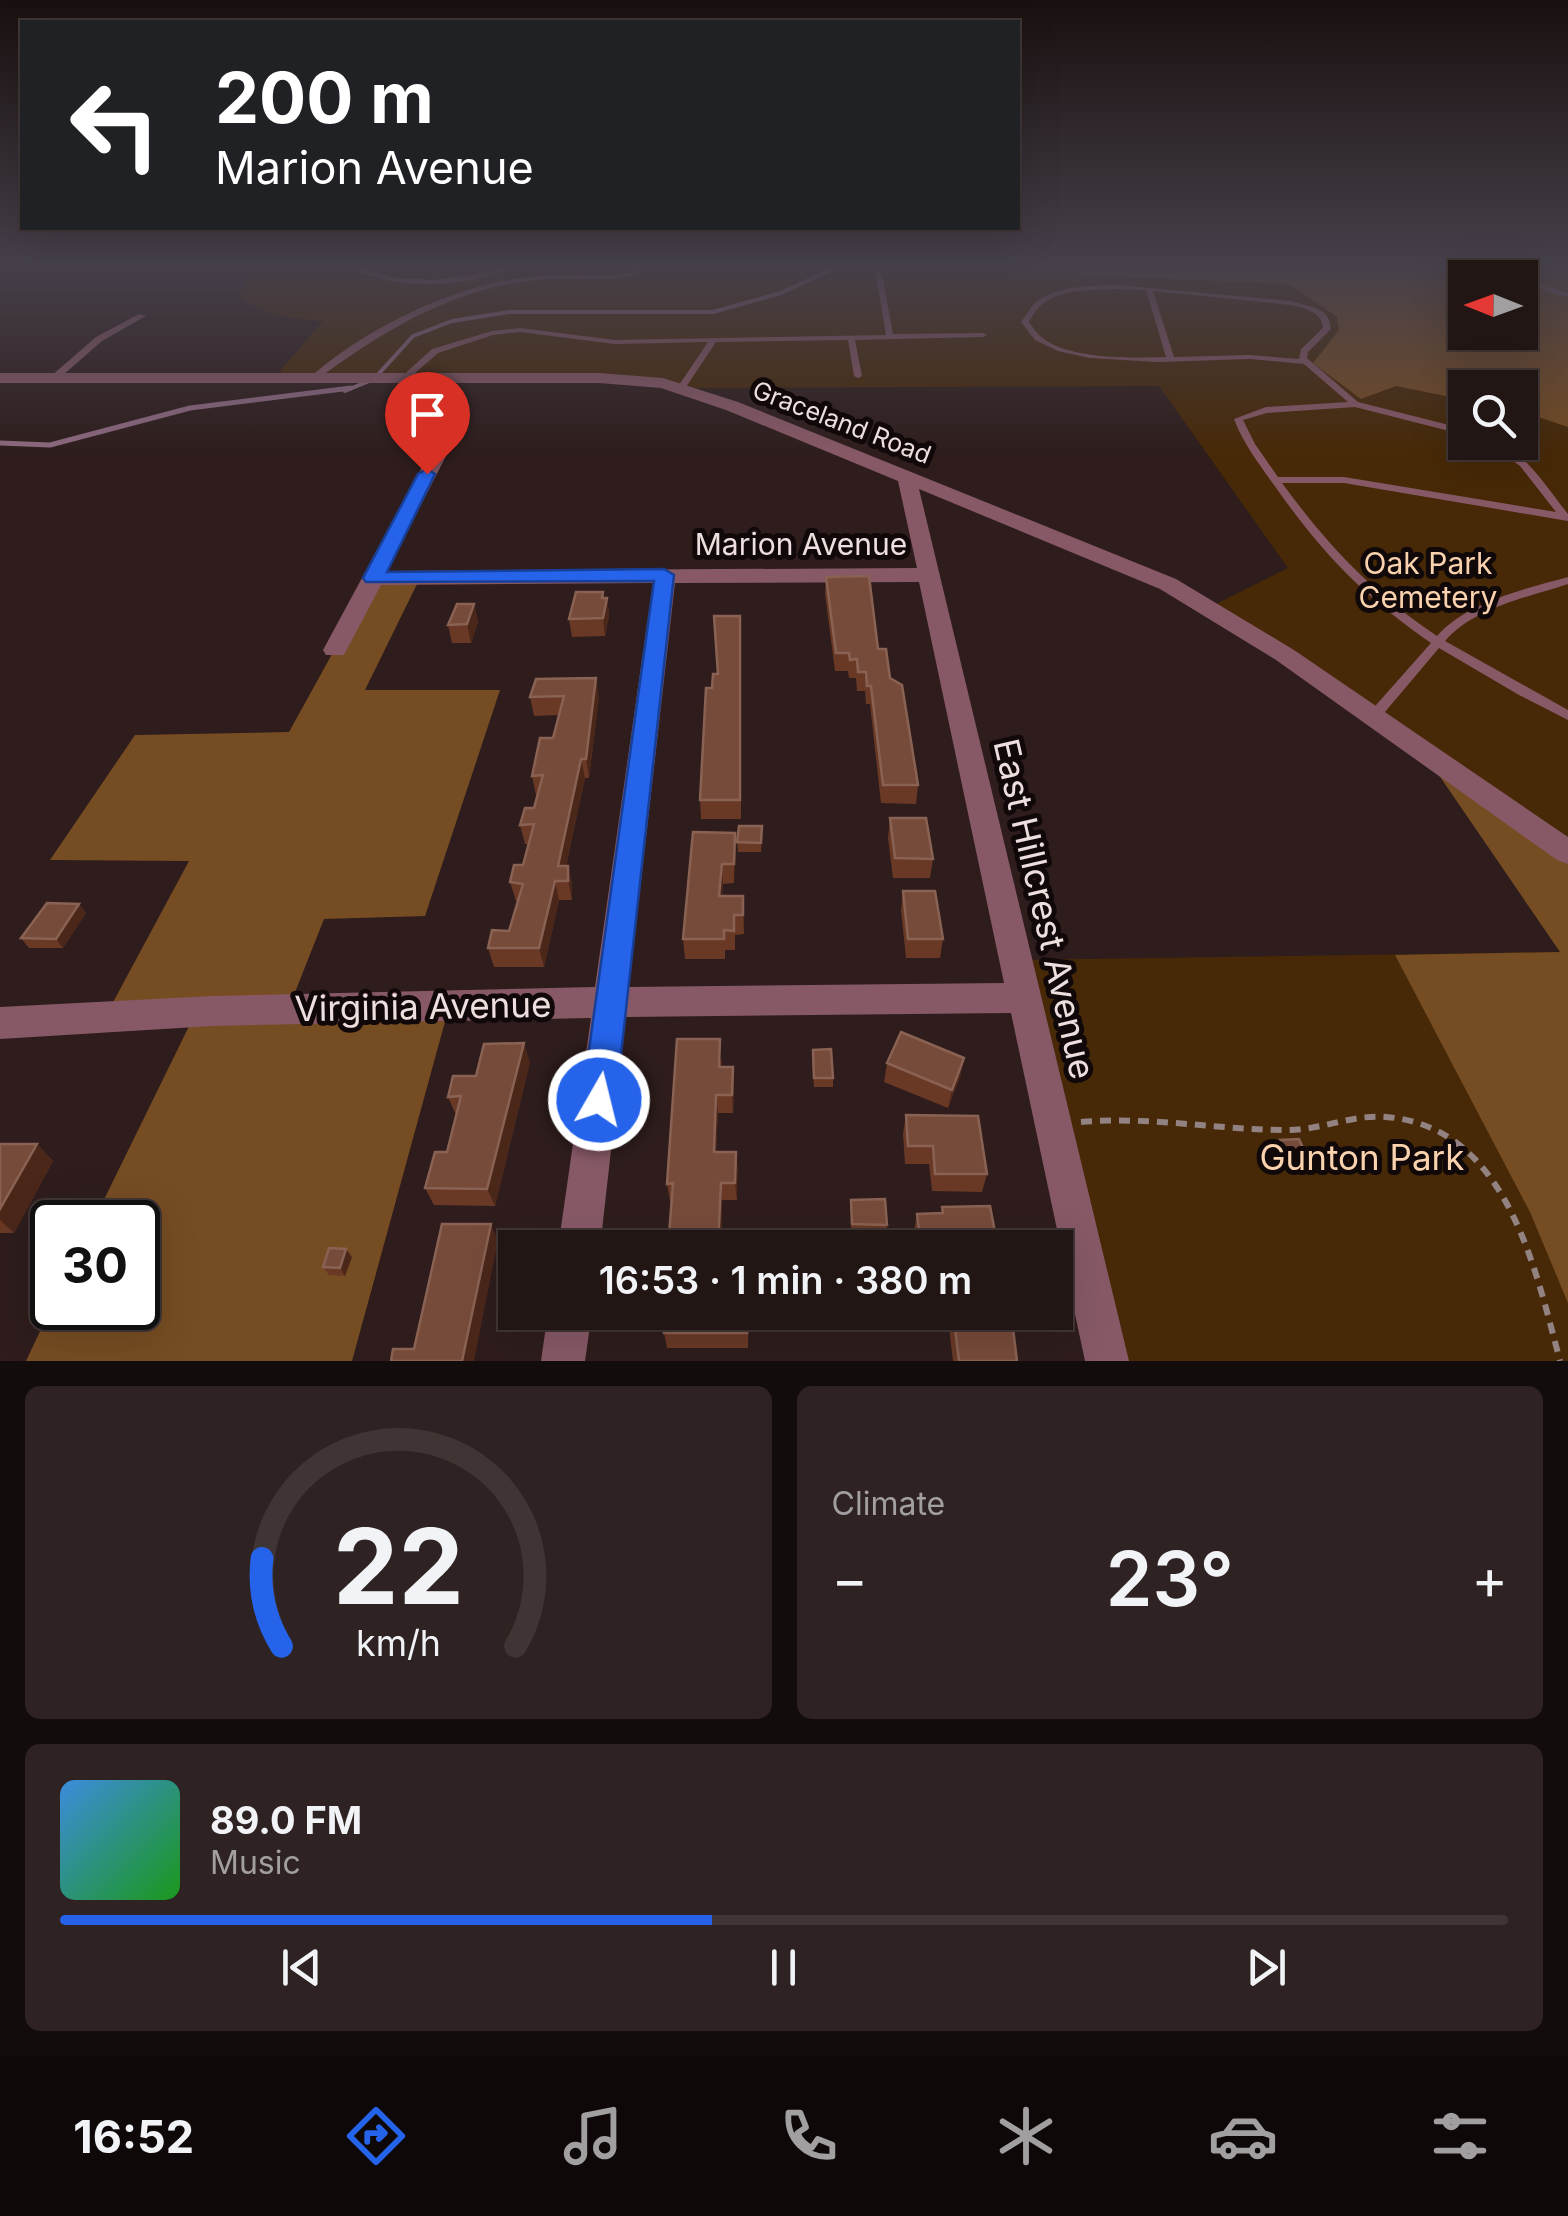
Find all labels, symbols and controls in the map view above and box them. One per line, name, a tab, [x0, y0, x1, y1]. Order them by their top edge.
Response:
text: 200 m	[215, 55, 434, 140]
icon: left	[50, 60, 180, 190]
text: Marion Avenue	[215, 140, 534, 195]
north arrow	[1448, 260, 1538, 350]
map controls	[1448, 260, 1538, 460]
button: search	[1448, 370, 1538, 460]
pin	[385, 372, 470, 475]
street label: Graceland Road	[749, 374, 935, 470]
icon: arrive	[400, 387, 455, 442]
street label: Marion Avenue	[695, 526, 907, 562]
park label: Oak Park Cemetery	[1359, 545, 1498, 615]
street label: East Hillcrest Avenue	[985, 735, 1105, 1083]
street label: Virginia Avenue	[294, 983, 552, 1029]
position arrow	[547, 1048, 651, 1152]
park label: Gunton Park	[1259, 1136, 1465, 1178]
speed limit sign: 30	[30, 1200, 160, 1330]
text: 16:53 · 1 min · 380 m	[599, 1257, 972, 1303]
text: Climate	[832, 1484, 945, 1523]
text: 22	[333, 1503, 464, 1629]
text: 23°	[1106, 1533, 1234, 1624]
text: −	[832, 1546, 868, 1612]
text: +	[1472, 1546, 1508, 1612]
text: km/h	[356, 1621, 441, 1665]
text: 89.0 FM	[210, 1797, 362, 1843]
text: Music	[210, 1843, 301, 1882]
icon: previous	[274, 1940, 329, 1995]
icon: pause	[756, 1940, 811, 1995]
icon: next	[1239, 1940, 1294, 1995]
icon: directions	[341, 2101, 411, 2171]
icon: music	[558, 2101, 628, 2171]
icon: phone	[774, 2101, 844, 2171]
icon: climate	[991, 2101, 1061, 2171]
icon: car	[1208, 2101, 1278, 2171]
icon: filters	[1425, 2101, 1495, 2171]
text: 16:52	[73, 2109, 194, 2164]

